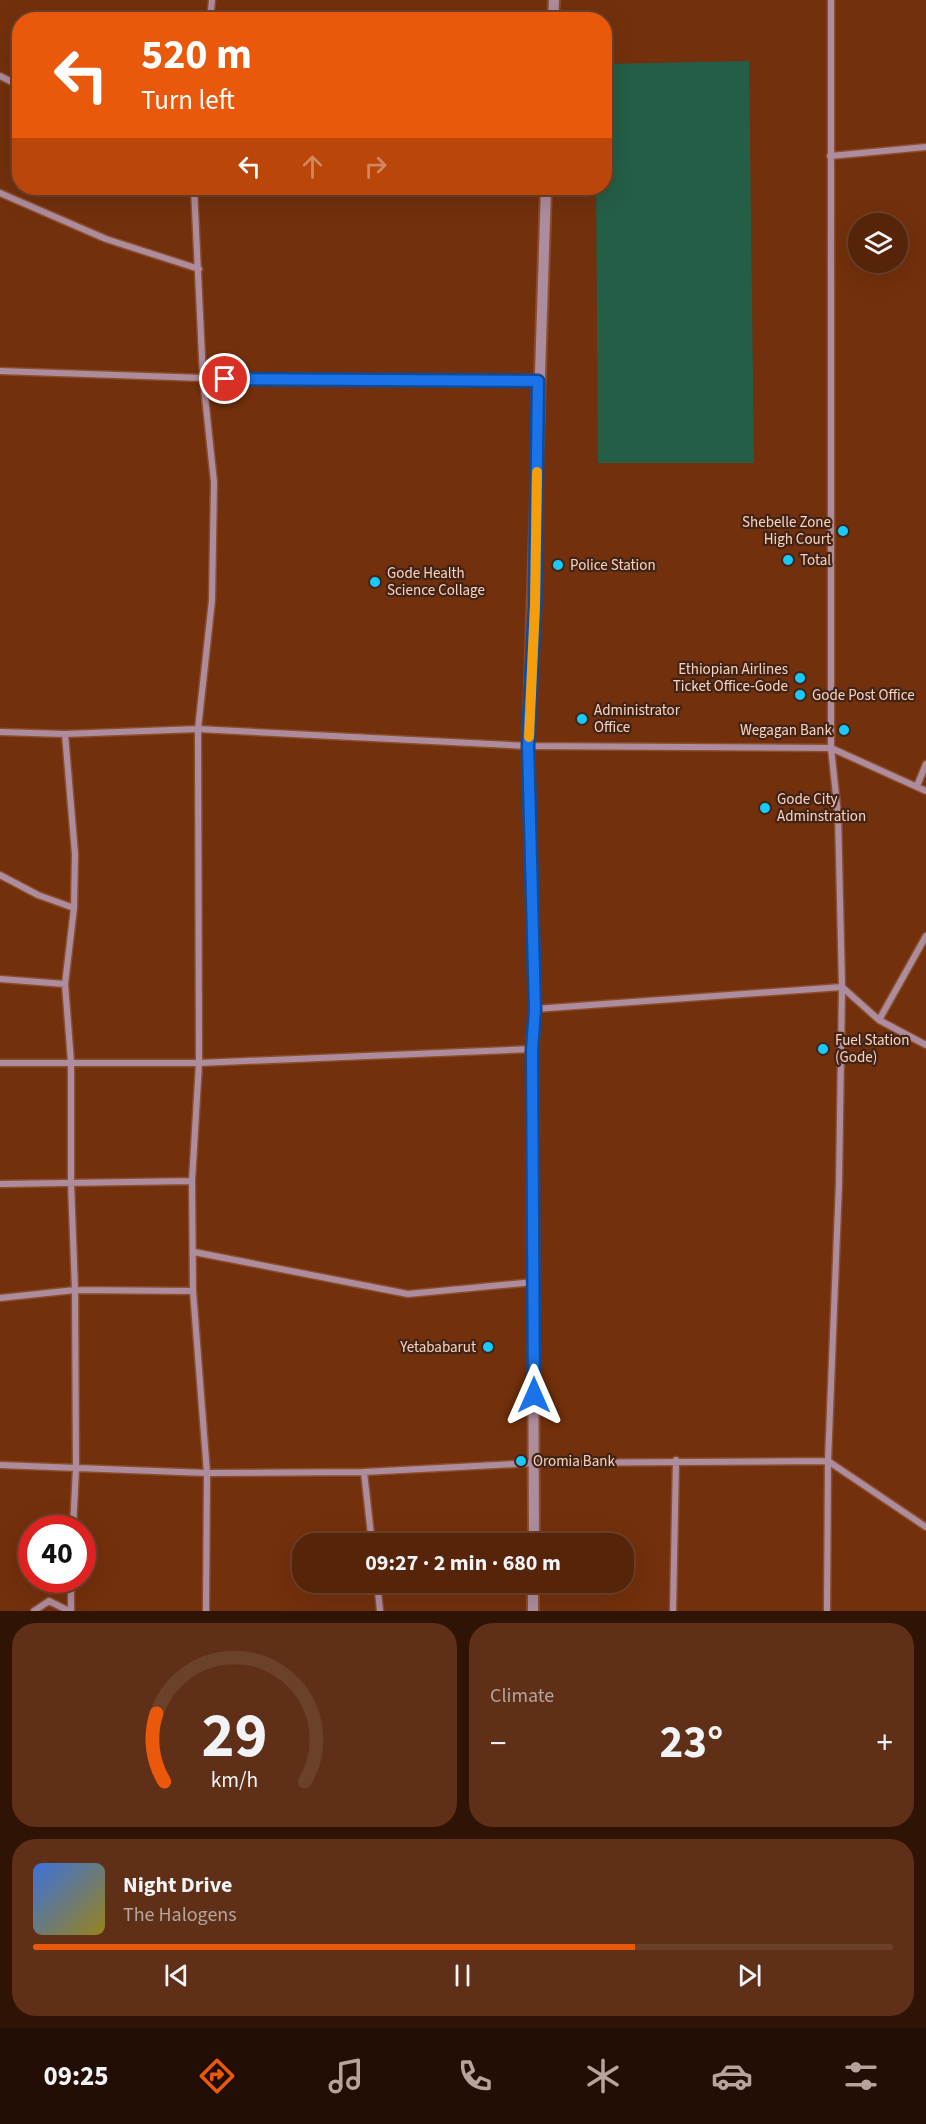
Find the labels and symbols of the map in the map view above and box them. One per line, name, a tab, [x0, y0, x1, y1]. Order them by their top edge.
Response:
pin	[199, 353, 250, 404]
place label: Shebelle Zone High Court	[742, 512, 831, 550]
marker: Shebelle Zone High Court	[836, 524, 850, 538]
place label: Total	[800, 550, 831, 571]
marker: Total	[781, 553, 795, 567]
place label: Police Station	[570, 555, 656, 576]
marker: Police Station	[551, 558, 565, 572]
place label: Gode Health Science Collage	[387, 563, 485, 601]
marker: Gode Health Science Collage	[368, 575, 382, 589]
place label: Ethiopian Airlines Ticket Office-Gode	[673, 659, 788, 697]
marker: Ethiopian Airlines Ticket Office-Gode	[793, 671, 807, 685]
place label: Gode Post Office	[812, 685, 915, 706]
marker: Gode Post Office	[793, 688, 807, 702]
place label: Administrator Office	[594, 700, 681, 738]
marker: Administrator Office	[575, 712, 589, 726]
place label: Wegagan Bank	[740, 720, 833, 741]
marker: Wegagan Bank	[837, 723, 851, 737]
place label: Gode City Adminstration	[777, 789, 866, 827]
marker: Gode City Adminstration	[758, 801, 772, 815]
place label: Fuel Station (Gode)	[835, 1030, 909, 1068]
marker: Fuel Station (Gode)	[816, 1042, 830, 1056]
place label: Yetababarut	[399, 1337, 476, 1358]
marker: Yetababarut	[481, 1340, 495, 1354]
position arrow	[502, 1363, 566, 1427]
place label: Oromia Bank	[533, 1451, 615, 1472]
marker: Oromia Bank	[514, 1454, 528, 1468]
speed limit sign: 40	[18, 1515, 96, 1593]

